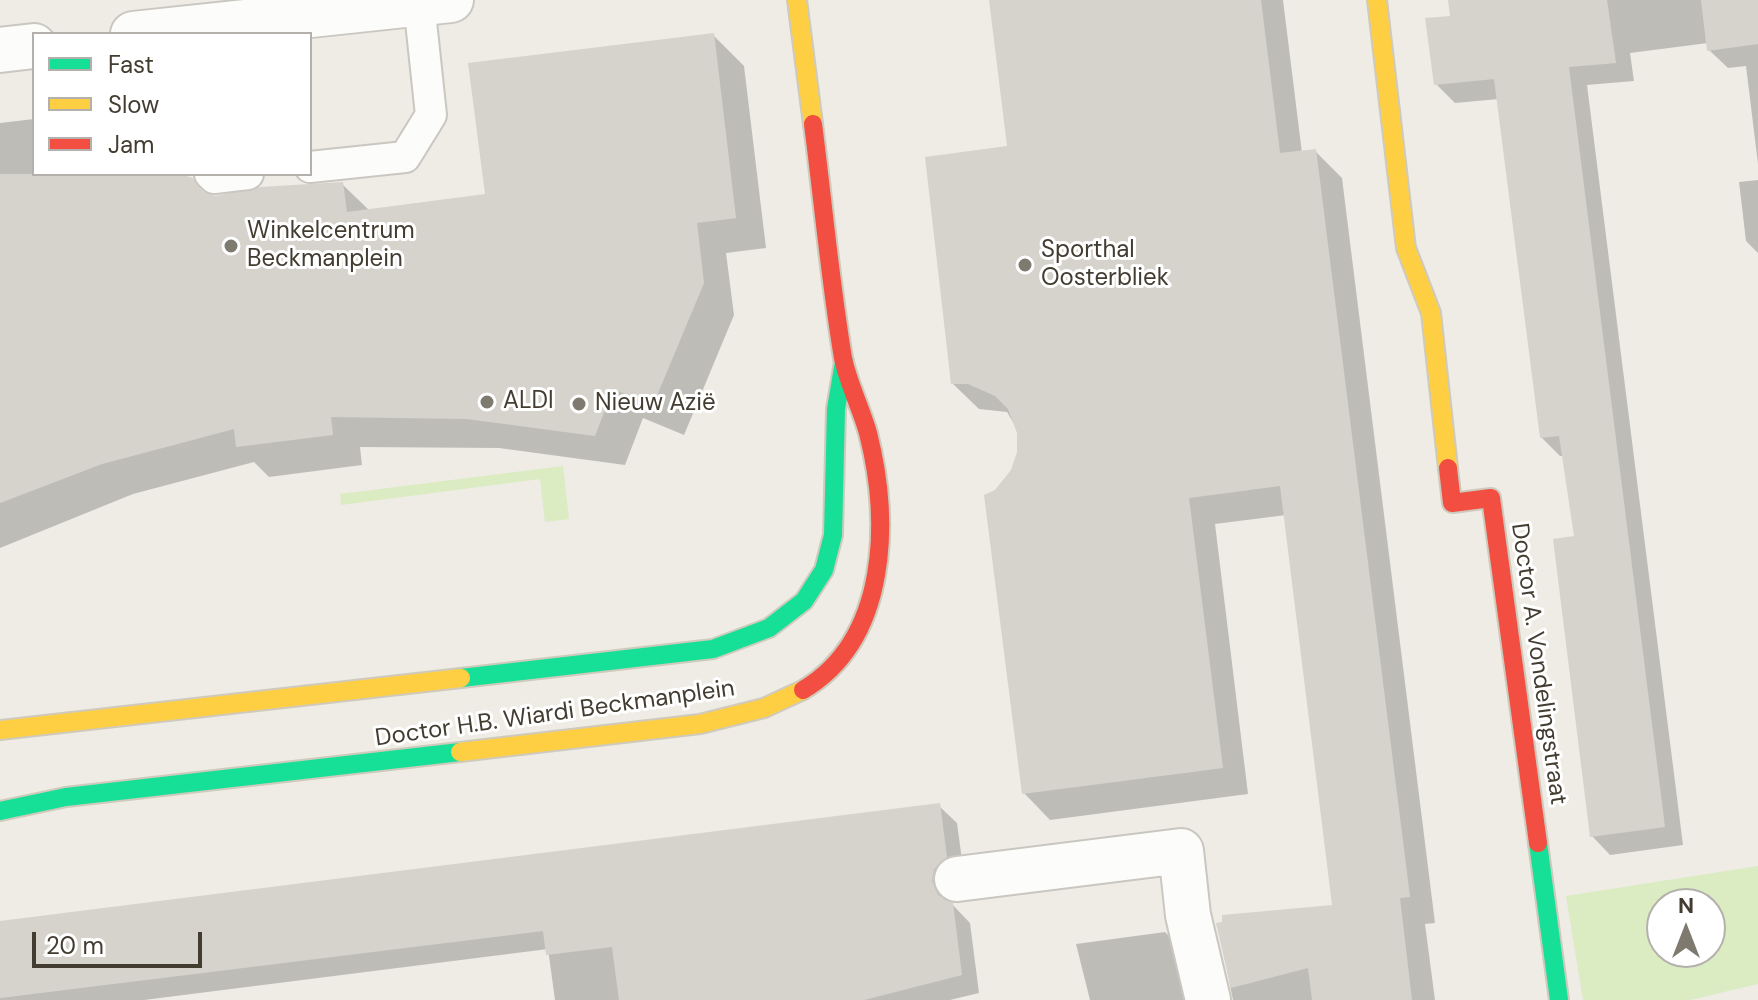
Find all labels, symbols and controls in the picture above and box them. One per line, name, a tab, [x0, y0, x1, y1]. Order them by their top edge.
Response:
legend	[32, 32, 312, 176]
text: Fast	[108, 49, 154, 80]
text: Slow	[108, 89, 159, 120]
text: Jam	[108, 129, 154, 160]
place label: Winkelcentrum Beckmanplein	[247, 218, 415, 274]
marker: Winkelcentrum Beckmanplein	[222, 237, 240, 255]
place label: Sporthal Oosterbliek	[1041, 237, 1169, 293]
marker: Sporthal Oosterbliek	[1016, 256, 1034, 274]
place label: ALDI	[503, 388, 554, 416]
place label: Nieuw Azië	[595, 390, 716, 418]
marker: ALDI	[478, 393, 496, 411]
marker: Nieuw Azië	[570, 395, 588, 413]
street label: Doctor A. Vondelingstraat	[1504, 521, 1572, 807]
street label: Doctor H.B. Wiardi Beckmanplein	[373, 674, 737, 754]
north arrow	[1646, 888, 1726, 968]
text: N	[1678, 891, 1694, 920]
scale bar	[36, 916, 206, 966]
text: 20 m	[46, 930, 104, 961]

